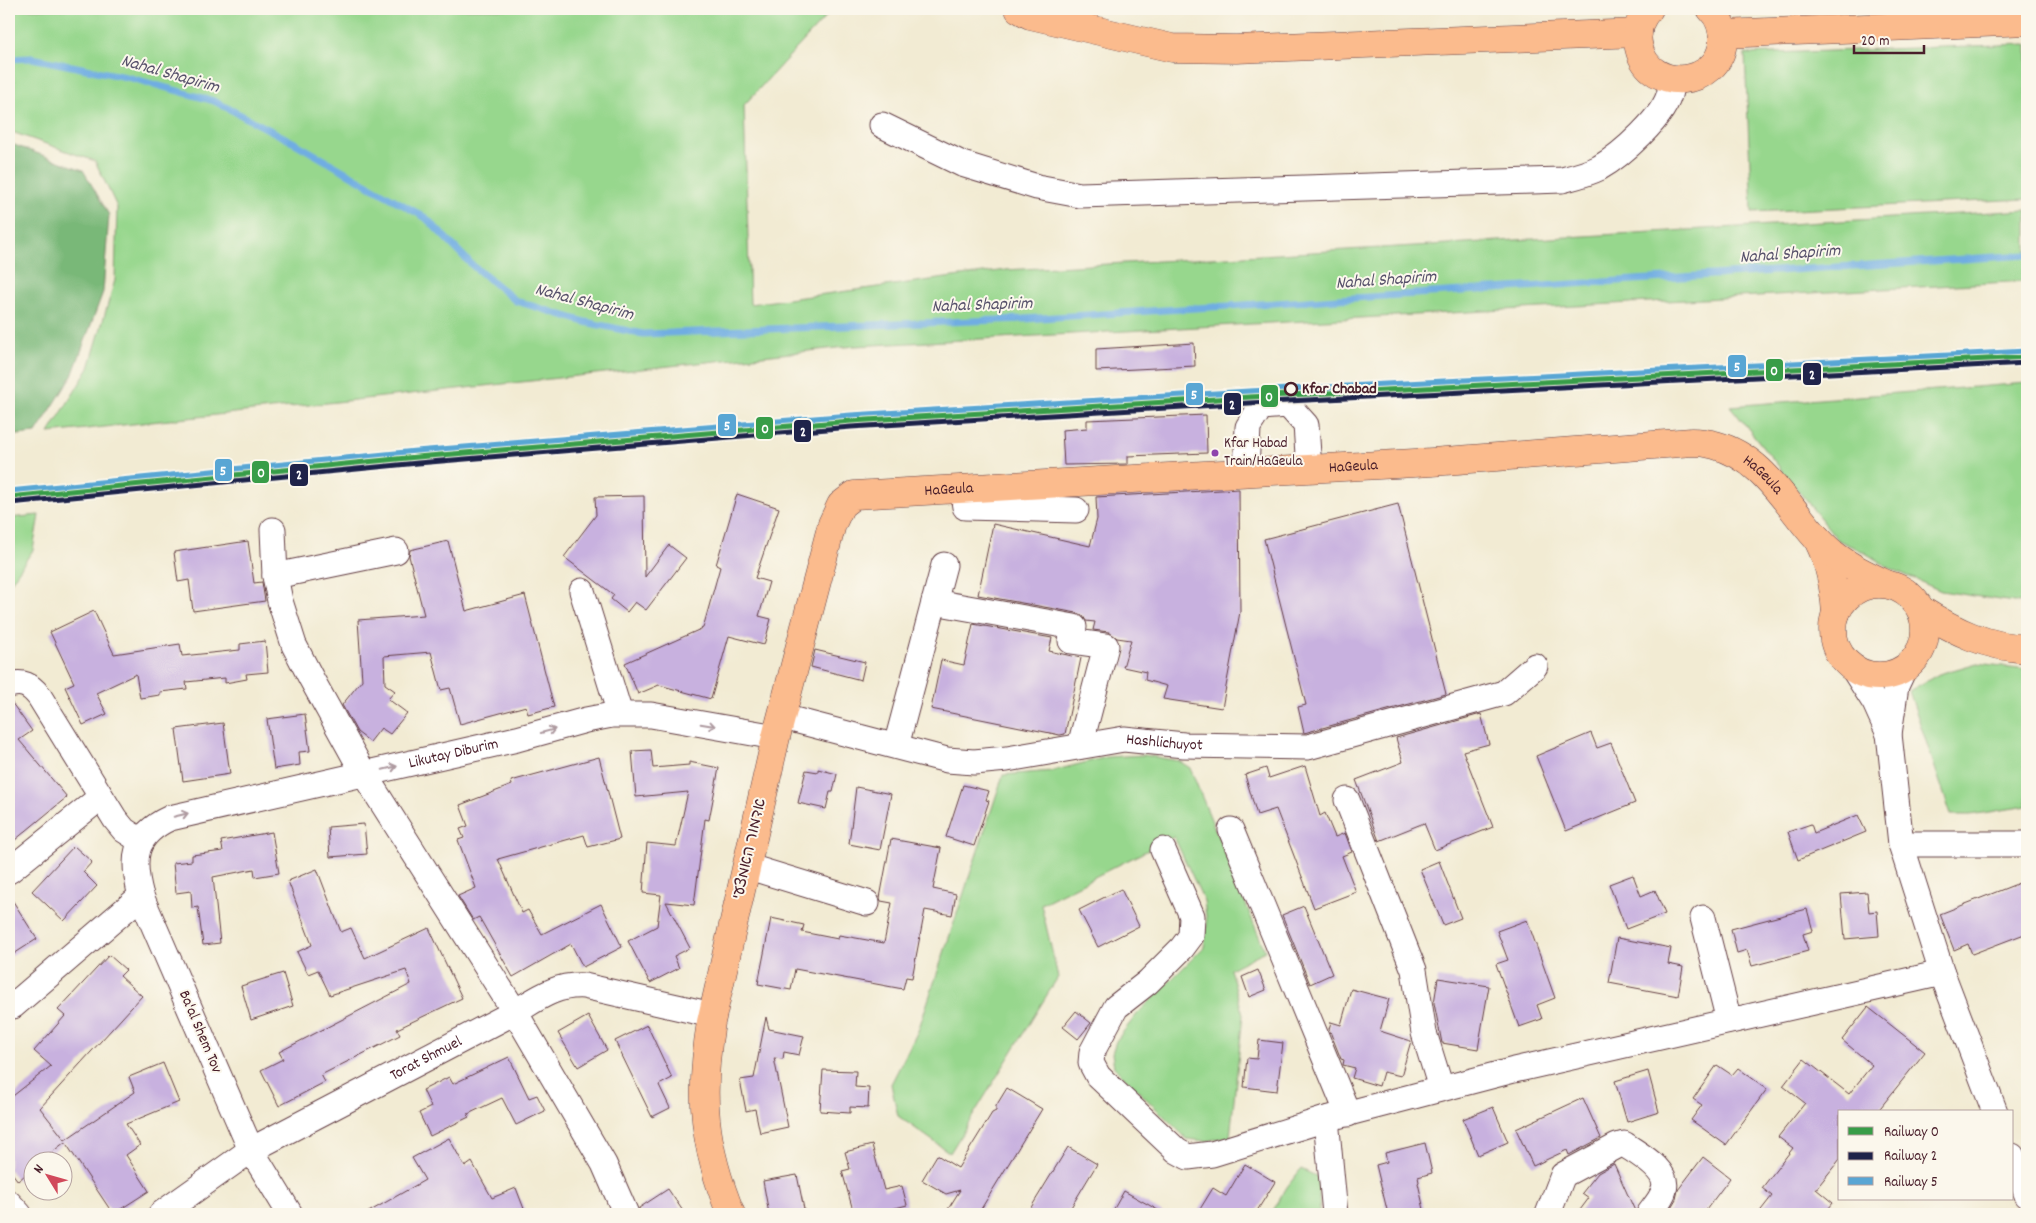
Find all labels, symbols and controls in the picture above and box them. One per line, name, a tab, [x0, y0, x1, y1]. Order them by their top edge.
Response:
scale bar	[1854, 22, 1924, 54]
text: 20 m	[1861, 31, 1889, 53]
water label: Nahal Shapirim	[118, 49, 223, 101]
water label: Nahal Shapirim	[1739, 239, 1842, 271]
water label: Nahal Shapirim	[1335, 265, 1438, 297]
water label: Nahal Shapirim	[532, 278, 637, 328]
water label: Nahal Shapirim	[931, 292, 1034, 320]
line badge: 5	[1727, 354, 1747, 378]
text: 5	[1734, 358, 1741, 378]
line badge: 0	[1765, 358, 1784, 382]
text: 0	[1770, 362, 1778, 382]
line badge: 2	[1802, 362, 1822, 386]
text: 2	[1809, 366, 1815, 386]
place label: Kfar Chabad	[1302, 378, 1377, 401]
line badge: 5	[1185, 382, 1204, 406]
marker: Kfar Chabad	[1284, 382, 1298, 396]
line badge: 0	[1260, 384, 1279, 408]
text: 5	[1191, 386, 1198, 406]
text: 0	[1265, 388, 1273, 408]
line badge: 2	[1223, 392, 1242, 416]
text: 2	[1229, 396, 1235, 416]
line badge: 5	[717, 413, 737, 437]
line badge: 0	[755, 416, 774, 440]
text: 5	[724, 417, 731, 437]
line badge: 2	[793, 419, 812, 443]
text: 0	[761, 420, 769, 440]
text: 2	[800, 423, 806, 443]
place label: Kfar Habad Train/HaGeula	[1224, 433, 1303, 473]
marker: Kfar Habad Train/HaGeula	[1210, 448, 1220, 458]
street label: HaGeula	[1738, 449, 1789, 500]
street label: HaGeula	[1328, 454, 1379, 479]
line badge: 5	[214, 458, 233, 482]
line badge: 0	[251, 460, 270, 484]
text: 5	[220, 462, 227, 482]
line badge: 2	[289, 463, 309, 487]
text: 0	[257, 464, 265, 484]
text: 2	[296, 466, 302, 486]
street label: HaGeula	[924, 477, 975, 502]
one-way arrow	[699, 721, 715, 730]
one-way arrow	[540, 726, 556, 735]
street label: Hashlichuyot	[1125, 728, 1203, 757]
street label: Likutay Diburim	[406, 732, 501, 775]
one-way arrow	[382, 763, 398, 772]
street label: אדמור האמצעי	[727, 796, 773, 902]
one-way arrow	[172, 810, 188, 819]
street label: Ba'al Shem Tov	[172, 987, 228, 1077]
street label: Torat Shmuel	[386, 1030, 466, 1087]
legend	[1838, 1110, 2014, 1200]
text: Railway 0	[1884, 1122, 1939, 1144]
text: Railway 2	[1884, 1146, 1937, 1168]
north arrow	[22, 1150, 72, 1200]
text: N	[29, 1161, 49, 1178]
text: Railway 5	[1884, 1172, 1938, 1194]

